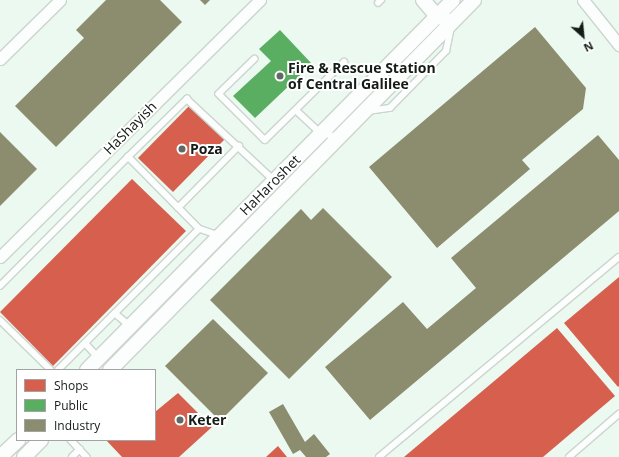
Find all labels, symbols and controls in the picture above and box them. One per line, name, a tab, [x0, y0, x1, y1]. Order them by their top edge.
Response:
north arrow	[563, 16, 603, 56]
text: N	[581, 38, 596, 56]
place label: Fire & Rescue Station of Central Galilee	[288, 60, 436, 92]
marker: Fire & Rescue Station of Central Galilee	[275, 71, 285, 81]
street label: HaShayish	[100, 98, 160, 158]
place label: Poza	[190, 141, 223, 157]
marker: Poza	[177, 144, 187, 154]
street label: HaHaroshet	[236, 151, 304, 219]
legend	[16, 369, 156, 441]
text: Shops	[54, 377, 88, 394]
text: Public	[54, 397, 88, 414]
place label: Keter	[188, 412, 226, 428]
marker: Keter	[175, 415, 185, 425]
text: Industry	[54, 417, 100, 434]

